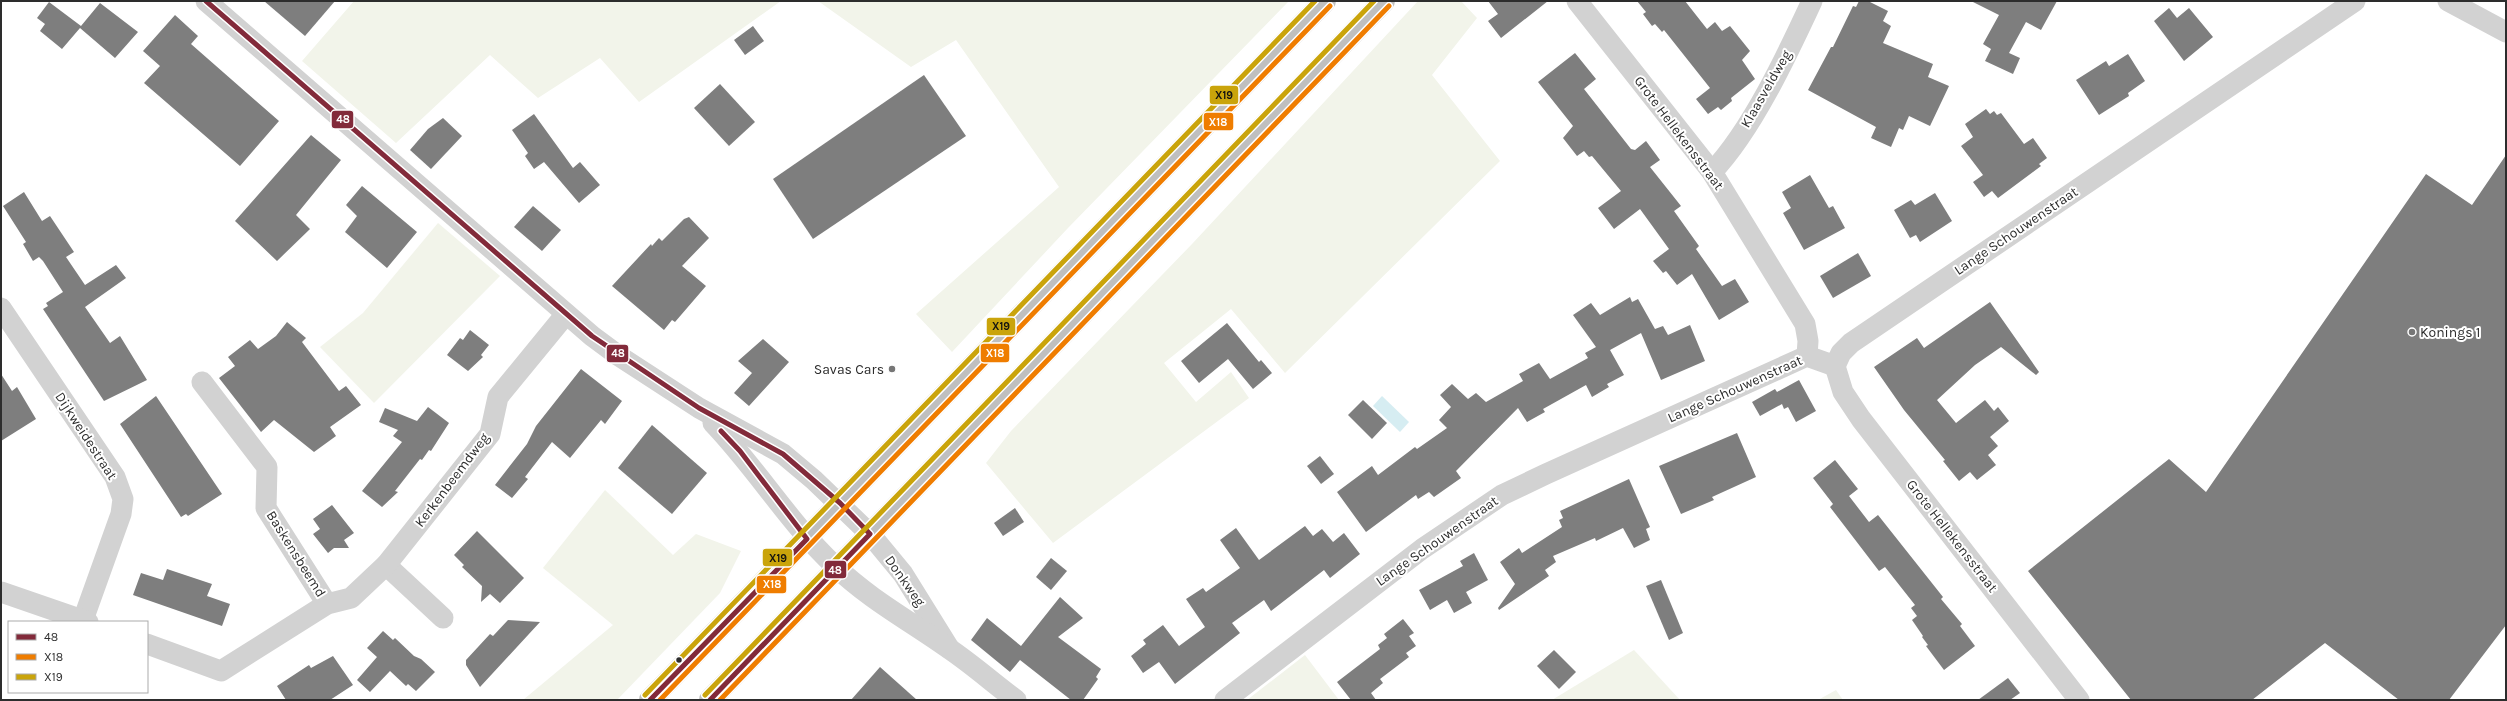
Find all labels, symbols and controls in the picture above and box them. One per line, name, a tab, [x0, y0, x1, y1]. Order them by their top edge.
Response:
street label: Klaasveldweg	[1737, 47, 1795, 131]
street label: Grote Hellekensstraat	[1631, 73, 1727, 193]
line badge: X19	[1209, 85, 1239, 105]
text: X19	[1215, 89, 1233, 102]
line badge: 48	[331, 110, 354, 129]
line badge: X18	[1203, 112, 1234, 131]
text: 48	[336, 113, 350, 126]
text: X18	[1209, 116, 1227, 129]
street label: Lange Schouwenstraat	[1951, 183, 2081, 279]
line badge: X19	[986, 317, 1016, 336]
text: X19	[992, 320, 1010, 333]
place label: Konings 1	[2420, 324, 2480, 341]
marker: Konings 1	[2407, 327, 2417, 337]
line badge: X18	[980, 343, 1010, 363]
line badge: 48	[606, 344, 629, 363]
text: 48	[611, 347, 625, 360]
text: X18	[986, 347, 1004, 360]
street label: Lange Schouwenstraat	[1665, 352, 1805, 426]
place label: Savas Cars	[814, 361, 884, 378]
marker: Savas Cars	[887, 364, 897, 374]
street label: Dijkweidestraat	[51, 389, 121, 483]
street label: Kerkenbeemdweg	[411, 429, 493, 530]
street label: Grote Hellekensstraat	[1903, 476, 2001, 596]
street label: Lange Schouwenstraat	[1373, 492, 1501, 590]
street label: Baskensbeemd	[263, 508, 329, 600]
line badge: X19	[762, 548, 793, 567]
text: X19	[769, 552, 787, 565]
street label: Donkweg	[881, 552, 929, 610]
line badge: 48	[824, 560, 847, 579]
text: 48	[828, 564, 842, 577]
line badge: X18	[756, 575, 787, 594]
text: X18	[763, 578, 781, 591]
legend	[8, 621, 148, 693]
text: 48	[44, 630, 58, 644]
text: X18	[44, 650, 63, 664]
unlabelled marker	[674, 655, 684, 665]
text: X19	[44, 670, 63, 684]

